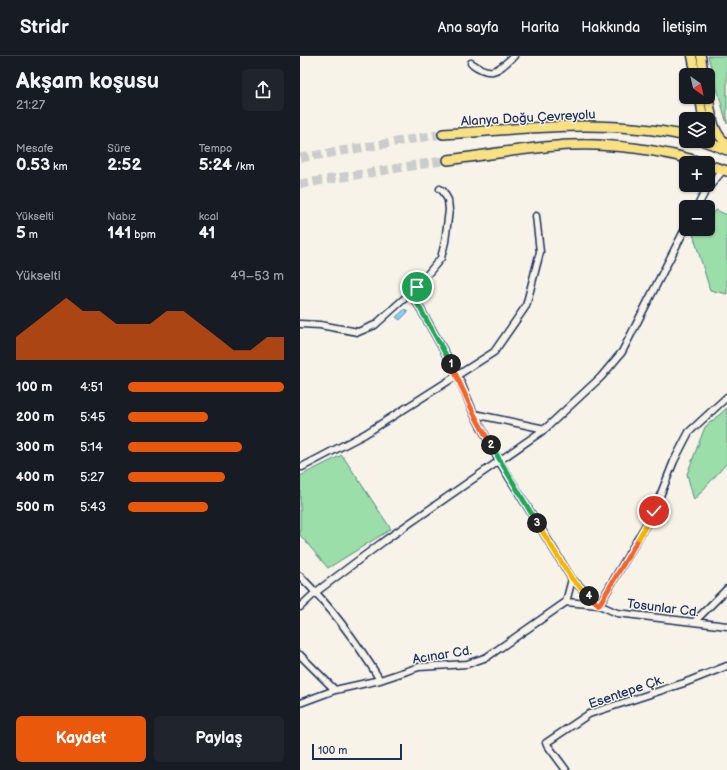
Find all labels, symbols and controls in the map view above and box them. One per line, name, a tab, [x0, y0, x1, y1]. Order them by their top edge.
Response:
text: Stridr	[20, 16, 69, 39]
text: Ana sayfa	[438, 19, 499, 36]
text: Harita	[521, 19, 559, 36]
text: Hakkında	[581, 19, 640, 36]
text: İletişim	[662, 19, 707, 36]
text: Akşam koşusu	[16, 68, 159, 95]
north arrow	[679, 68, 715, 104]
map controls	[679, 68, 715, 236]
button: share	[242, 69, 284, 111]
text: 21:27	[16, 97, 45, 113]
street label: Alanya Doğu Çevreyolu	[460, 106, 596, 130]
button: layers	[679, 112, 715, 148]
text: Mesafe	[16, 142, 53, 155]
text: Süre	[107, 142, 130, 155]
text: Tempo	[199, 142, 232, 155]
text: 0.53	[16, 155, 50, 175]
text: 2:52	[107, 155, 142, 175]
text: 5:24	[199, 155, 232, 175]
button: +	[679, 156, 715, 192]
text: km	[50, 160, 68, 173]
text: /km	[232, 160, 255, 173]
button: −	[679, 200, 715, 236]
text: Yükselti	[16, 210, 54, 223]
text: Nabız	[107, 210, 136, 223]
text: kcal	[199, 210, 218, 223]
text: 5	[16, 223, 26, 243]
text: 141	[107, 223, 131, 243]
text: 41	[199, 223, 216, 243]
text: m	[26, 228, 38, 241]
text: bpm	[131, 228, 156, 241]
text: Yükselti	[16, 268, 61, 284]
text: 49–53 m	[230, 268, 284, 284]
pin	[400, 270, 434, 304]
icon: arrive	[406, 276, 428, 298]
pin: 1	[441, 354, 461, 374]
text: 1	[449, 357, 453, 370]
text: 100 m	[16, 379, 52, 395]
text: 4:51	[80, 379, 103, 395]
text: 200 m	[16, 409, 54, 425]
text: 5:45	[80, 409, 105, 425]
pin: 2	[481, 435, 501, 455]
text: 2	[488, 438, 494, 451]
text: 300 m	[16, 439, 54, 455]
text: 5:14	[80, 439, 103, 455]
text: 400 m	[16, 469, 54, 485]
text: 5:27	[80, 469, 104, 485]
pin	[637, 494, 671, 528]
text: 500 m	[16, 499, 54, 515]
text: 5:43	[80, 499, 106, 515]
icon: check	[643, 500, 665, 522]
pin: 3	[527, 513, 547, 533]
text: 3	[534, 516, 540, 529]
pin: 4	[579, 586, 599, 606]
text: 4	[586, 589, 592, 602]
street label: Tosunlar Cd.	[626, 596, 700, 620]
street label: Acınar Cd.	[411, 642, 473, 668]
street label: Esentepe Çk.	[587, 671, 666, 712]
button: Kaydet	[16, 716, 146, 762]
button: Paylaş	[154, 716, 284, 762]
scale bar	[312, 742, 402, 761]
text: 100 m	[318, 744, 347, 757]

